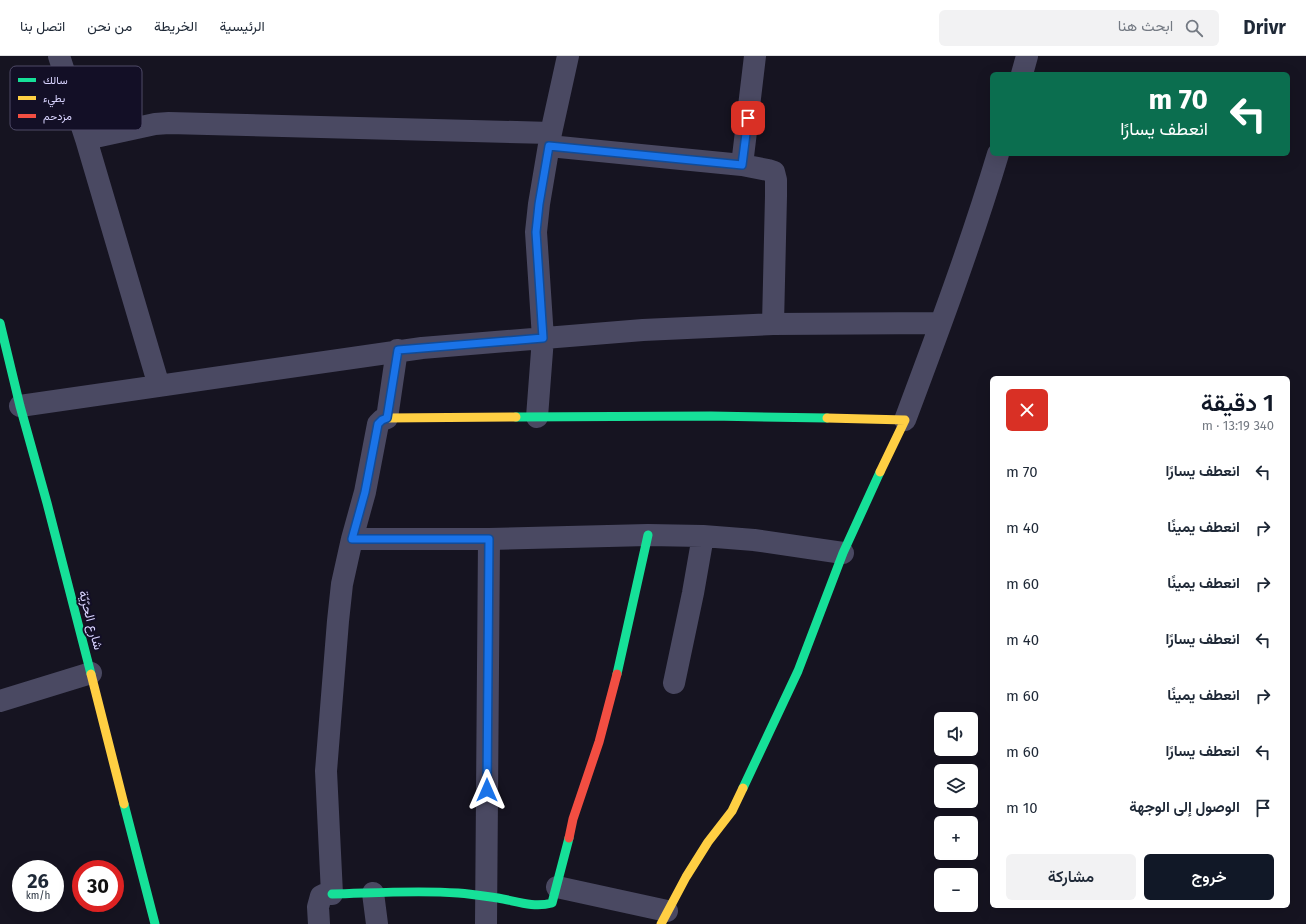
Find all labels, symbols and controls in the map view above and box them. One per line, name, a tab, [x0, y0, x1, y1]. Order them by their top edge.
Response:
search box	[939, 10, 1219, 46]
text: Drivr	[1243, 16, 1286, 39]
text: ابحث هنا	[1118, 17, 1173, 35]
icon: search	[1183, 17, 1205, 39]
text: اتصل بنا	[20, 18, 65, 35]
text: من نحن	[87, 18, 132, 35]
text: الخريطة	[154, 18, 197, 35]
text: الرئيسية	[219, 18, 265, 35]
legend	[10, 66, 142, 130]
text: سالك	[43, 74, 68, 87]
text: 70 m	[1149, 83, 1208, 116]
icon: left	[1222, 88, 1274, 140]
text: بطيء	[43, 92, 65, 108]
pin	[731, 101, 765, 135]
icon: arrive	[737, 107, 759, 129]
text: مزدحم	[43, 110, 72, 124]
text: انعطف يسارًا	[1120, 118, 1208, 140]
button: close	[1006, 389, 1048, 431]
text: 1 دقيقة	[1201, 389, 1274, 417]
text: 340 m · 13:19	[1202, 418, 1274, 433]
icon: left	[1252, 461, 1274, 483]
text: انعطف يسارًا	[1165, 462, 1240, 480]
text: 70 m	[1006, 463, 1038, 481]
icon: right	[1252, 517, 1274, 539]
text: انعطف يمينًا	[1167, 518, 1240, 536]
text: 40 m	[1006, 519, 1039, 537]
icon: right	[1252, 573, 1274, 595]
text: انعطف يمينًا	[1167, 574, 1240, 592]
text: 60 m	[1006, 575, 1039, 593]
street label: شارع الحرّيّة	[74, 589, 106, 652]
icon: left	[1252, 629, 1274, 651]
text: انعطف يسارًا	[1165, 630, 1240, 648]
text: 40 m	[1006, 631, 1039, 649]
icon: right	[1252, 685, 1274, 707]
text: انعطف يمينًا	[1167, 686, 1240, 704]
text: 60 m	[1006, 687, 1039, 705]
map controls	[934, 712, 978, 912]
button: sound	[934, 712, 978, 756]
icon: left	[1252, 741, 1274, 763]
text: انعطف يسارًا	[1165, 742, 1240, 760]
text: 60 m	[1006, 743, 1039, 761]
button: layers	[934, 764, 978, 808]
position arrow	[466, 769, 508, 811]
icon: arrive	[1252, 797, 1274, 819]
text: الوصول إلى الوجهة	[1129, 798, 1240, 816]
text: 10 m	[1006, 799, 1038, 817]
button: +	[934, 816, 978, 860]
button: مشاركة	[1006, 854, 1136, 900]
button: خروج	[1144, 854, 1274, 900]
speed limit sign: 30	[72, 860, 124, 912]
button: −	[934, 868, 978, 912]
text: 26	[27, 869, 49, 893]
text: km/h	[26, 890, 50, 902]

